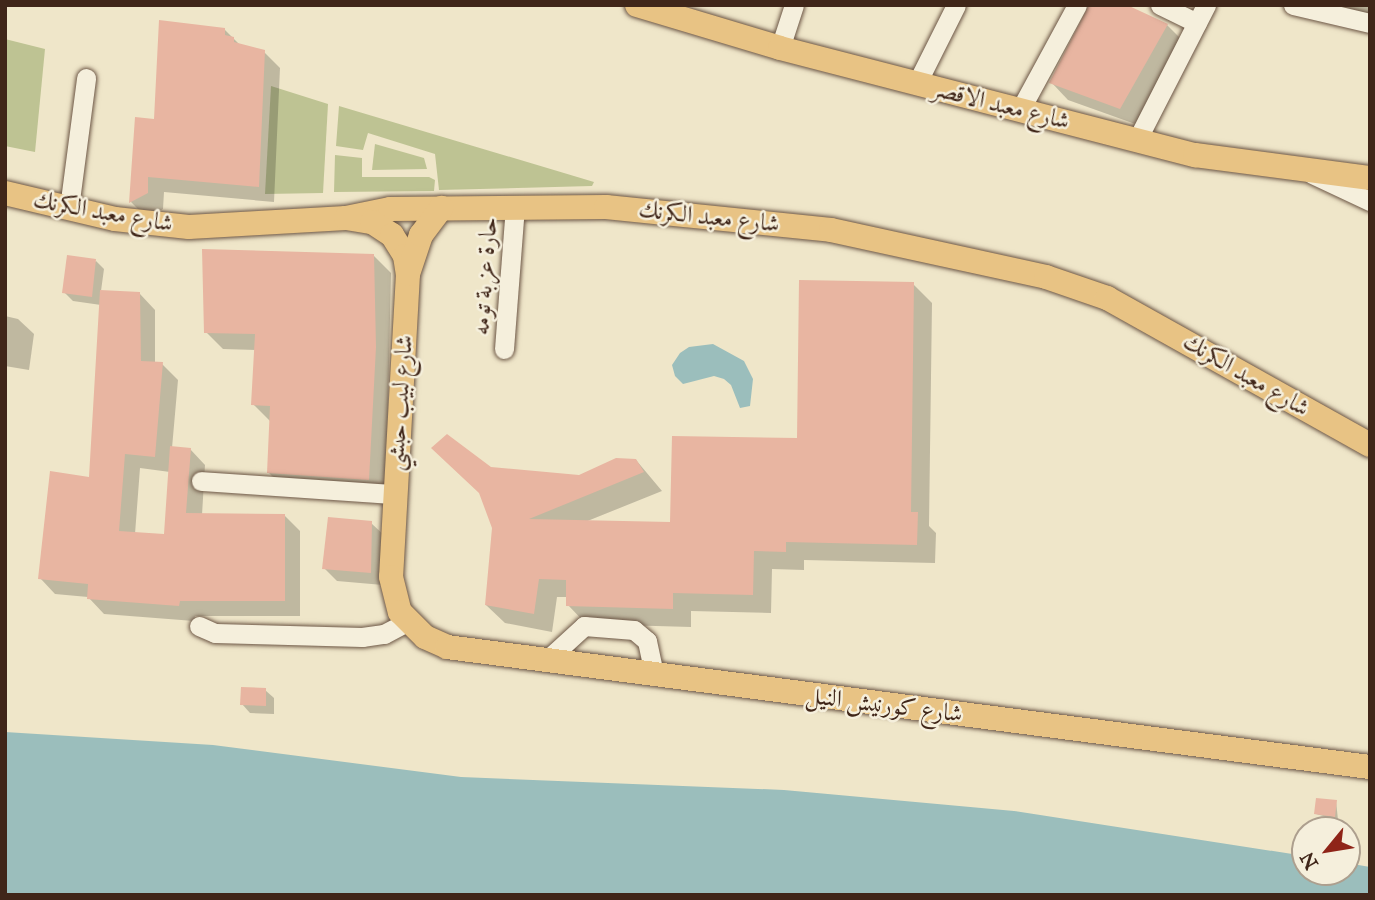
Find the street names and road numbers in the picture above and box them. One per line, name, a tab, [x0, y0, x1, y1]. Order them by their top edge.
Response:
street label: شارع معبد الاقصر	[929, 74, 1073, 136]
street label: شارع معبد الكرنك	[31, 186, 175, 238]
street label: شارع معبد الكرنك	[637, 195, 781, 239]
street label: حارة عزبة تومه	[466, 216, 504, 336]
street label: شارع معبد الكرنك	[1178, 327, 1314, 423]
street label: شارع لبيب حبشي	[381, 334, 419, 472]
street label: شارع كورنيش النيل	[804, 681, 964, 729]

